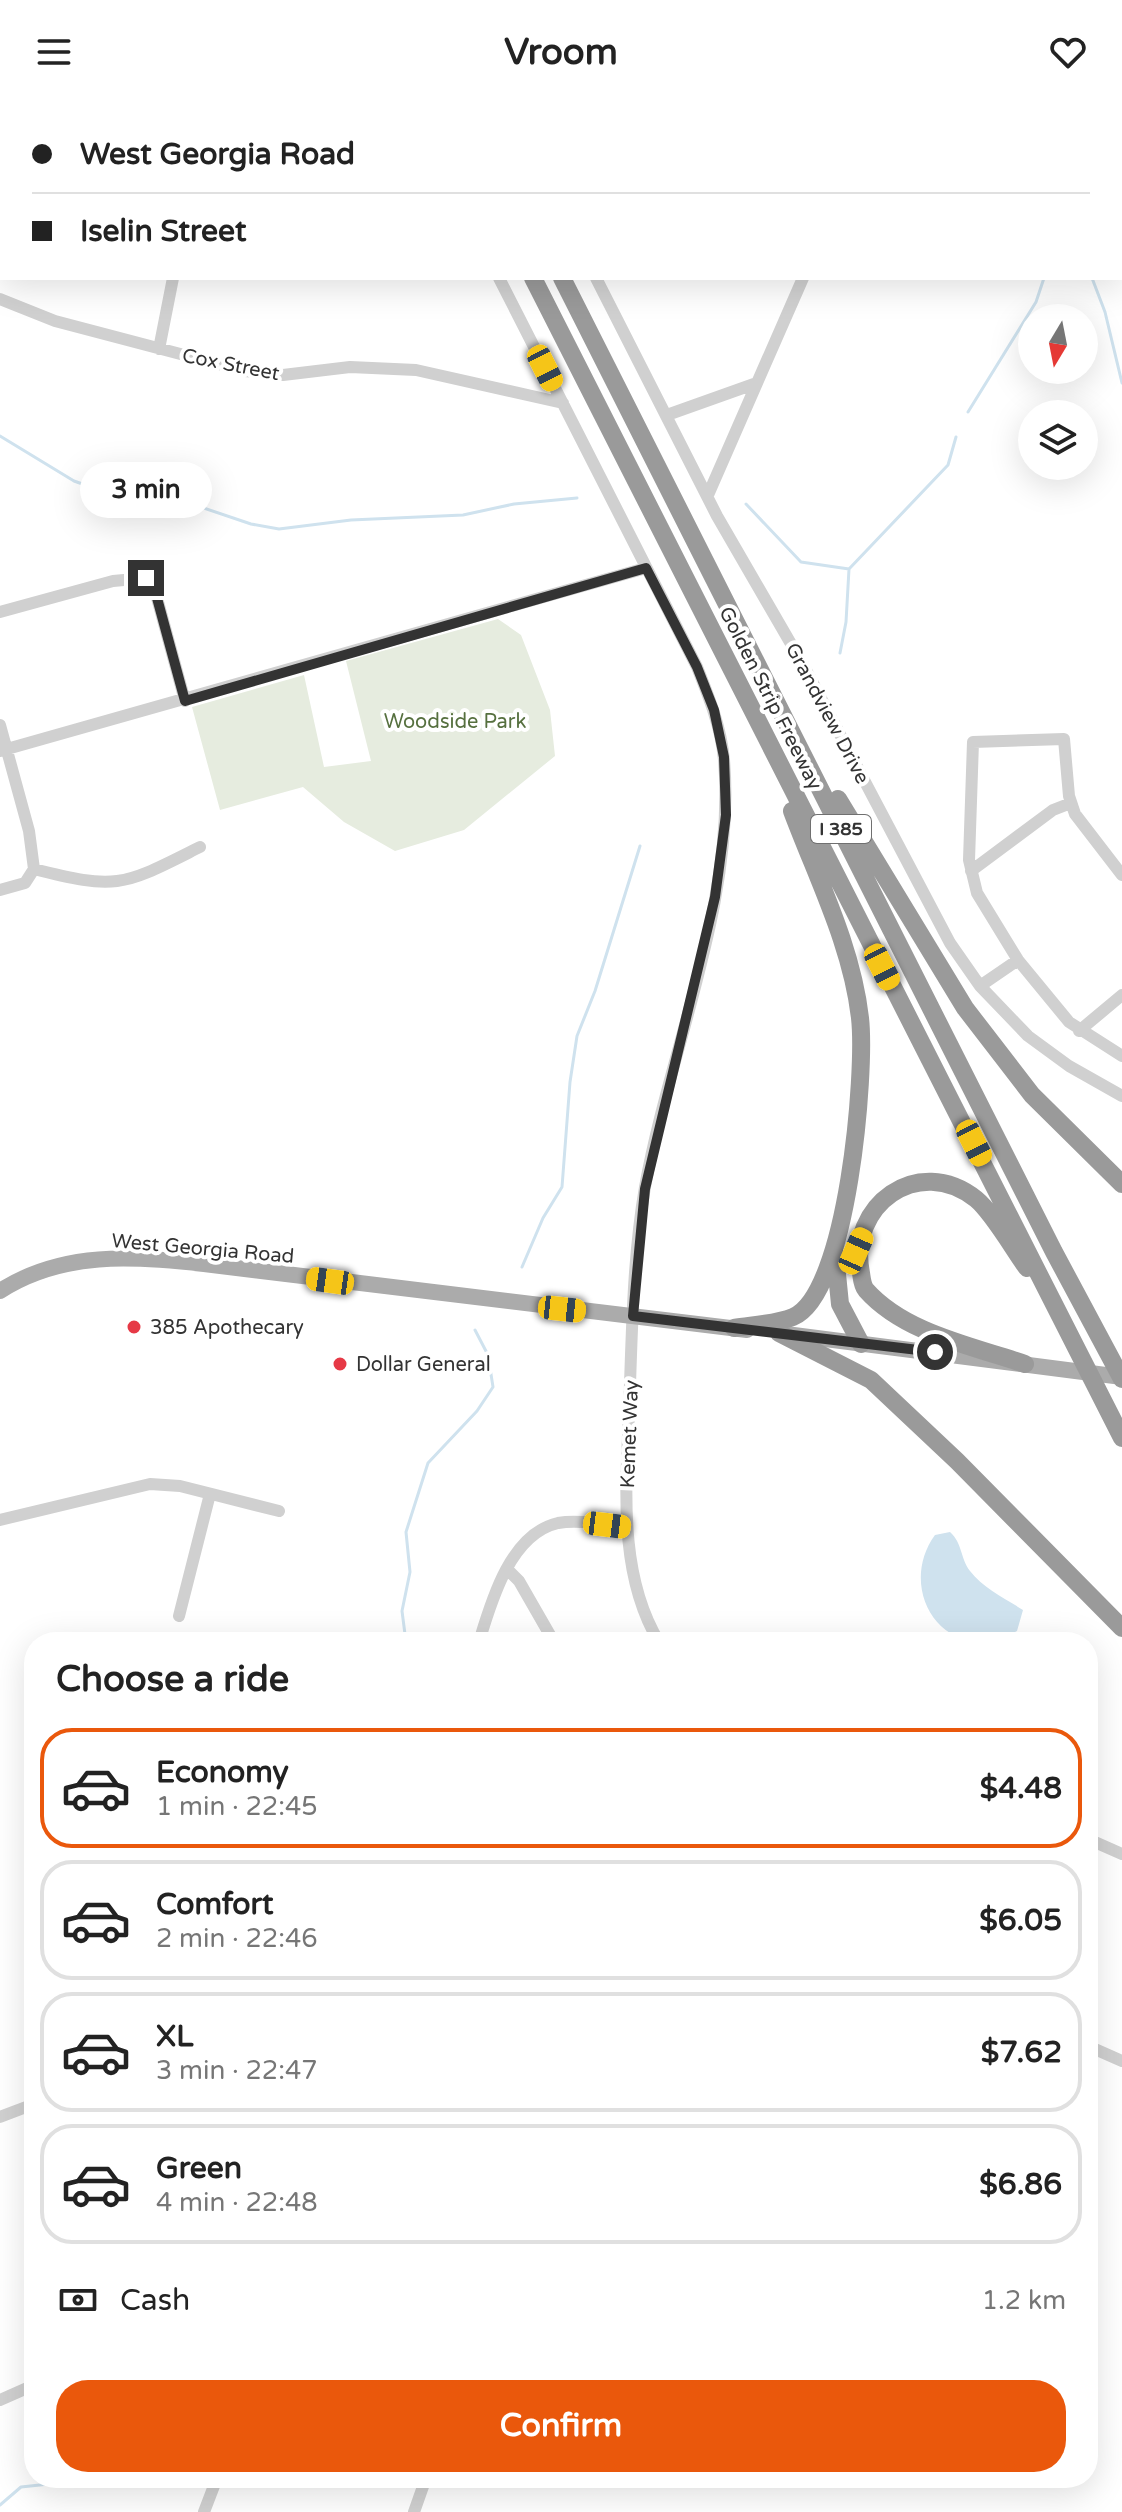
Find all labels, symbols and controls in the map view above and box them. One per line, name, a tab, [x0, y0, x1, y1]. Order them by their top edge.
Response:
icon: menu	[32, 30, 76, 74]
icon: heart	[1046, 30, 1090, 74]
text: Vroom	[504, 31, 618, 74]
text: West Georgia Road	[80, 136, 355, 173]
text: Iselin Street	[80, 213, 246, 250]
north arrow	[1018, 304, 1098, 384]
map controls	[1018, 304, 1098, 480]
car	[523, 341, 567, 395]
street label: Cox Street	[180, 344, 282, 386]
button: layers	[1018, 400, 1098, 480]
callout: 3 min	[80, 462, 212, 518]
text: 3 min	[111, 474, 181, 505]
route end	[128, 560, 164, 596]
street label: Golden Strip Freeway	[713, 603, 827, 794]
street label: Grandview Drive	[780, 639, 874, 788]
park label: Woodside Park	[384, 710, 526, 734]
road number: I 385	[811, 815, 871, 843]
car	[860, 940, 904, 994]
car	[952, 1116, 996, 1170]
car	[835, 1224, 877, 1278]
street label: West Georgia Road	[111, 1229, 295, 1269]
car	[305, 1266, 355, 1296]
car	[537, 1295, 587, 1323]
place label: 385 Apothecary	[150, 1316, 304, 1340]
marker: 385 Apothecary	[125, 1318, 143, 1336]
route start	[917, 1334, 953, 1370]
place label: Dollar General	[356, 1353, 491, 1377]
marker: Dollar General	[331, 1355, 349, 1373]
street label: Kemet Way	[616, 1379, 644, 1489]
car	[582, 1510, 632, 1540]
text: Choose a ride	[56, 1658, 289, 1701]
icon: car	[60, 1752, 132, 1824]
text: Economy	[156, 1754, 289, 1791]
text: $4.48	[980, 1770, 1062, 1807]
text: 1 min · 22:45	[156, 1791, 318, 1822]
icon: car	[60, 1884, 132, 1956]
text: Comfort	[156, 1886, 274, 1923]
text: $6.05	[979, 1902, 1062, 1939]
text: 2 min · 22:46	[156, 1923, 318, 1954]
icon: car	[60, 2016, 132, 2088]
text: XL	[156, 2018, 193, 2055]
text: $7.62	[981, 2034, 1062, 2071]
text: 3 min · 22:47	[156, 2055, 318, 2086]
icon: car	[60, 2148, 132, 2220]
text: Green	[156, 2150, 242, 2187]
text: $6.86	[979, 2166, 1062, 2203]
text: 4 min · 22:48	[156, 2187, 318, 2218]
icon: cash	[56, 2278, 100, 2322]
text: Cash	[120, 2282, 190, 2319]
text: 1.2 km	[982, 2285, 1066, 2316]
button: Confirm	[56, 2380, 1066, 2472]

